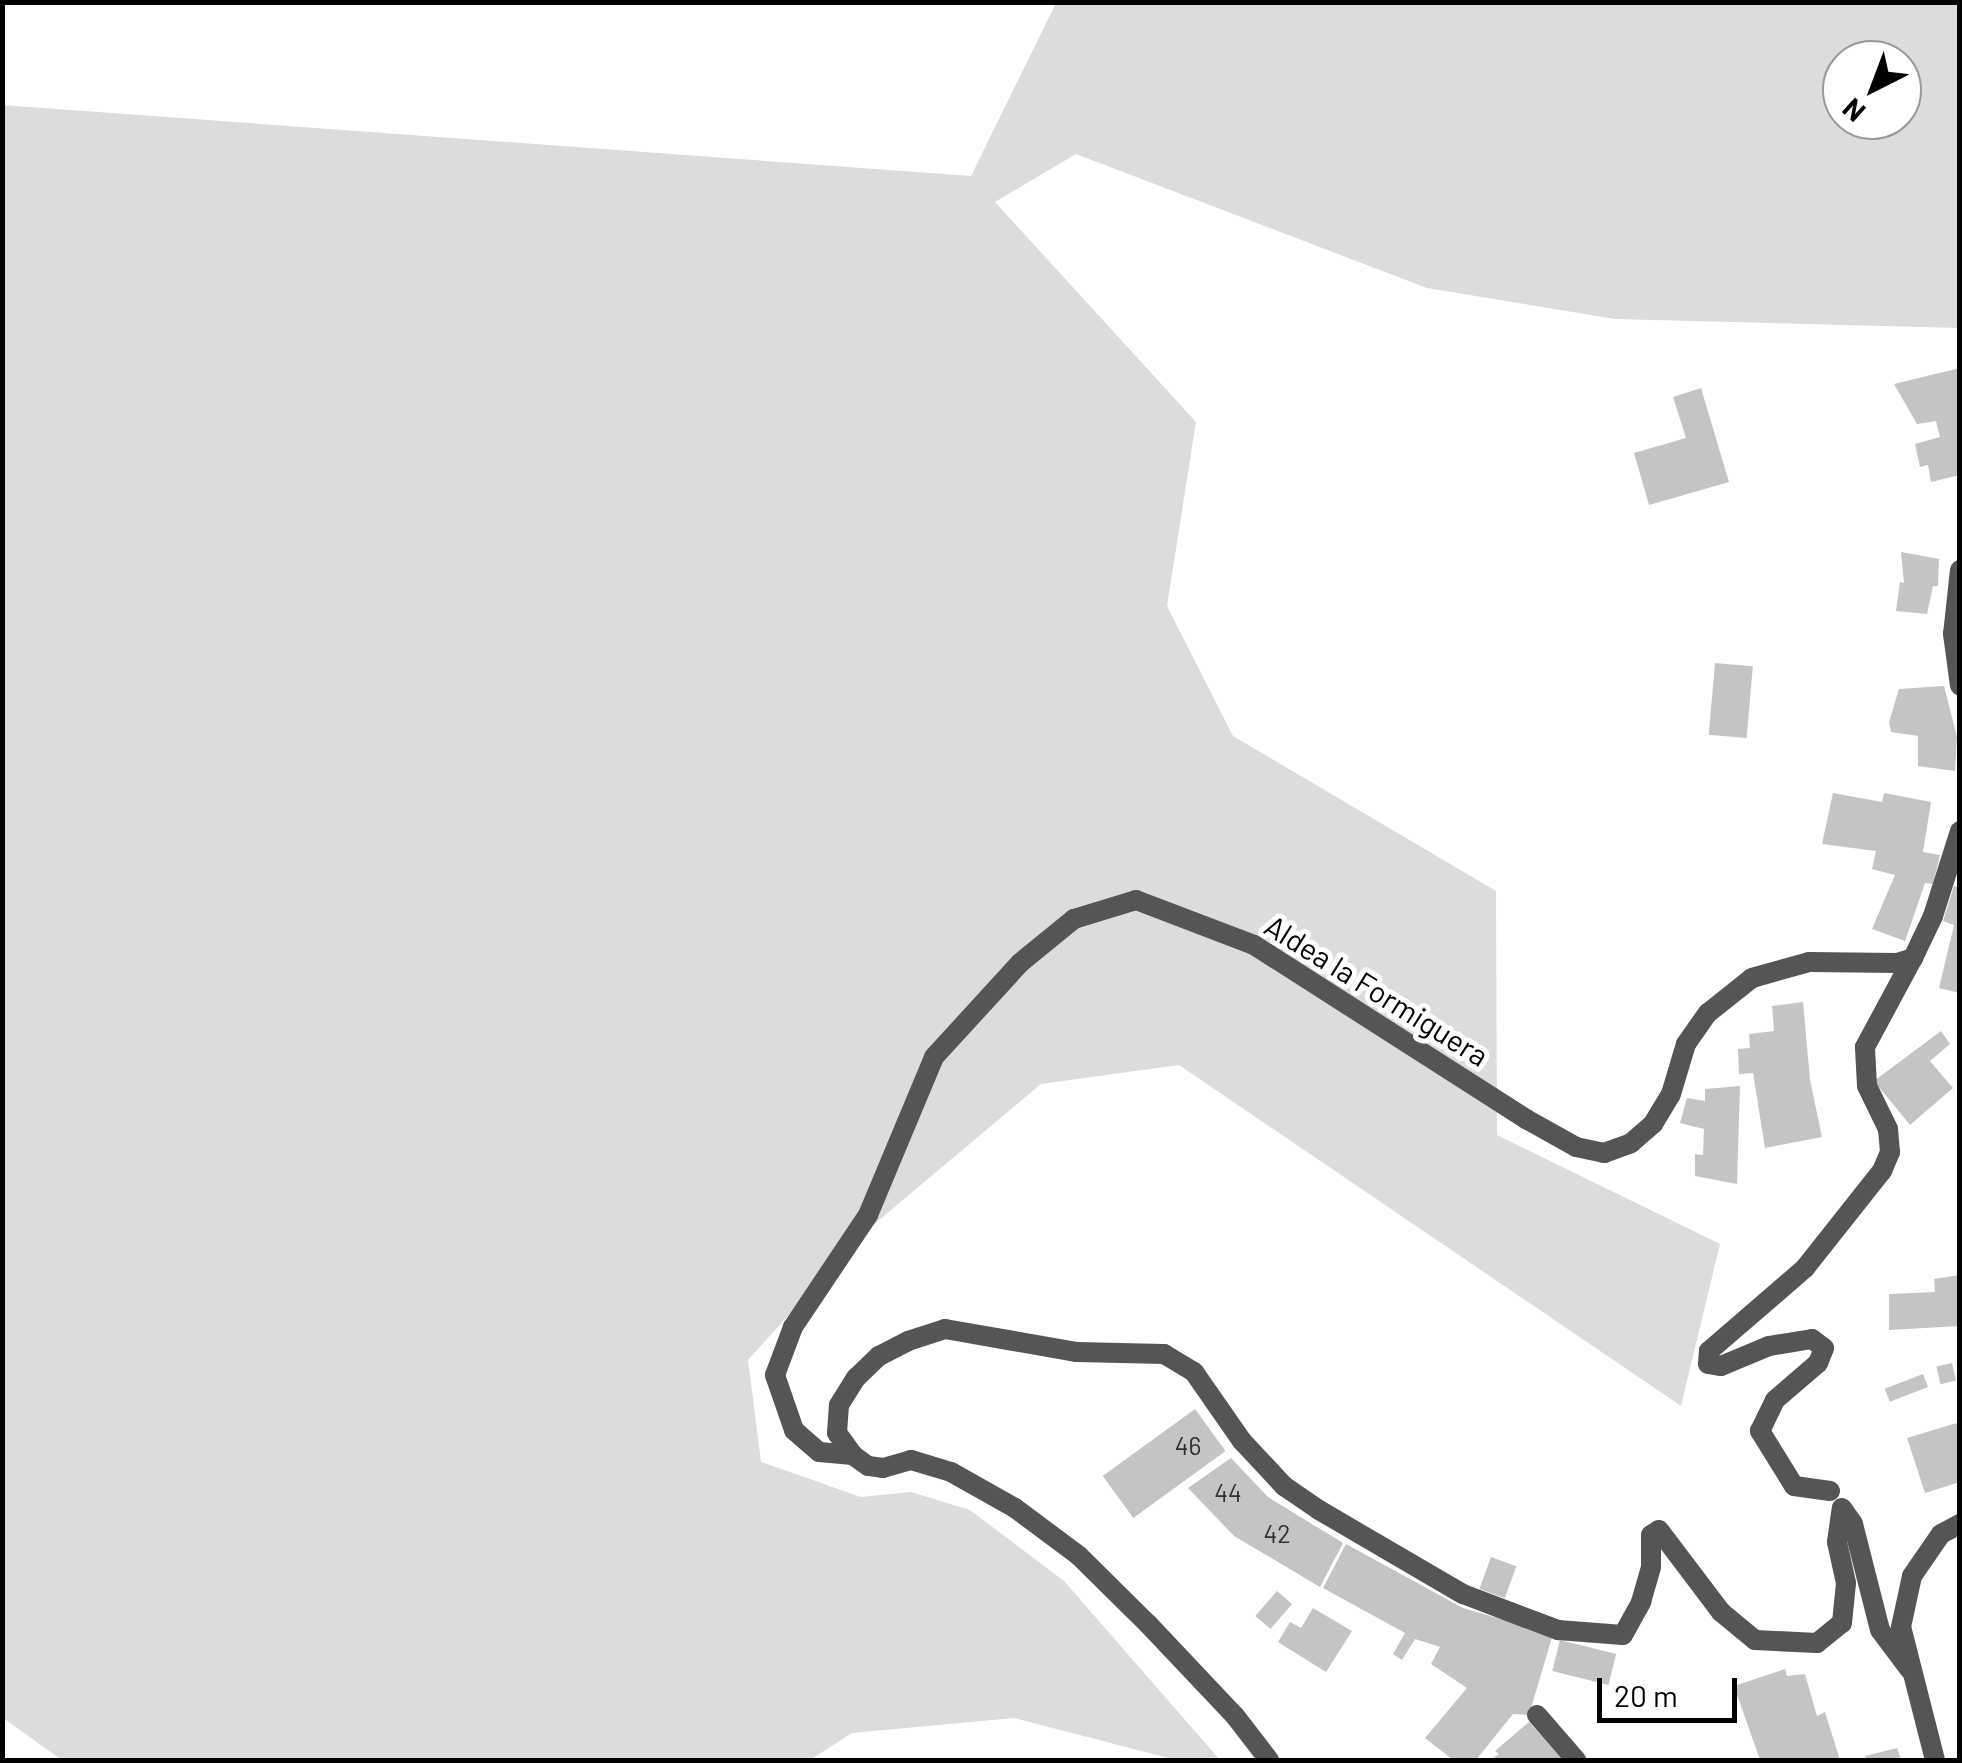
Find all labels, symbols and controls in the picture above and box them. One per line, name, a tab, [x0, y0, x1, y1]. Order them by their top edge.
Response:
north arrow	[1822, 40, 1922, 140]
text: N	[1835, 92, 1872, 130]
street label: Aldea la Formiguera	[1259, 907, 1495, 1073]
house number: 46	[1175, 1430, 1201, 1460]
house number: 44	[1214, 1477, 1242, 1507]
house number: 42	[1263, 1518, 1291, 1548]
scale bar	[1602, 1658, 1742, 1720]
text: 20 m	[1614, 1677, 1678, 1713]

